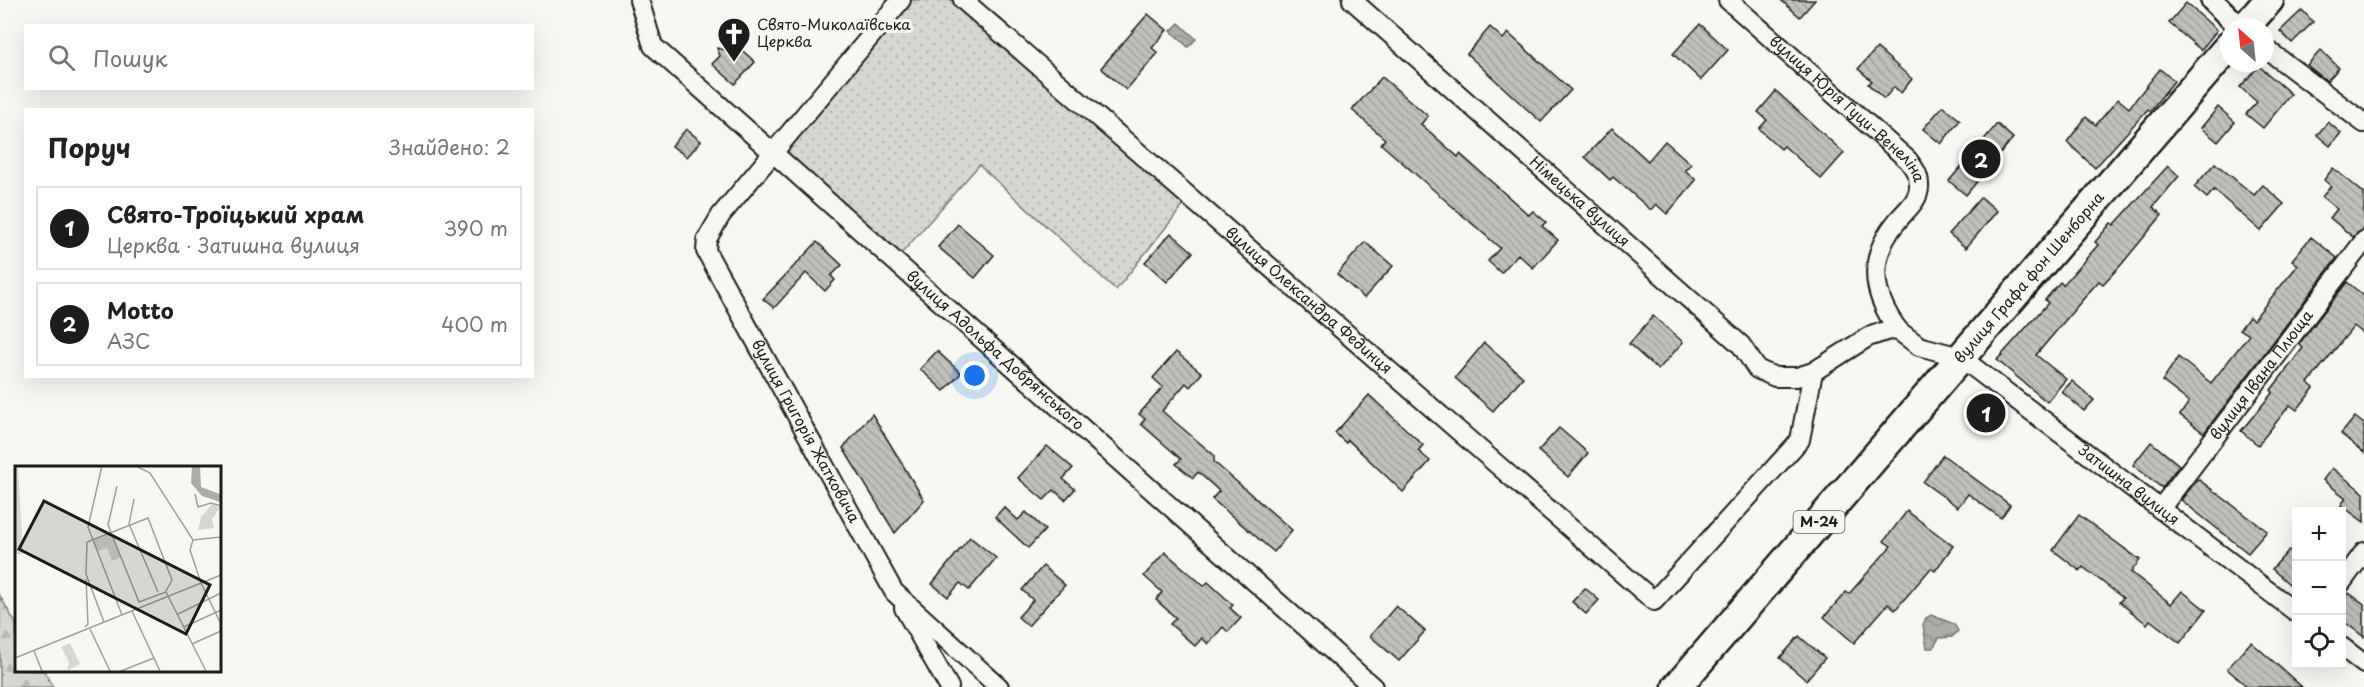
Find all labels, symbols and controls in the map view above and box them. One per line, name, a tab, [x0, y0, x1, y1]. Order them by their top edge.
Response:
place label: Свято-Миколаївська Церква	[757, 12, 911, 52]
church icon: Свято-Миколаївська Церква	[716, 16, 752, 63]
north arrow	[2220, 18, 2274, 72]
search box	[24, 24, 534, 90]
street label: вулиця Юрія Гуци-Венеліна	[1765, 29, 1932, 185]
icon: search	[45, 41, 78, 74]
text: Пошук	[93, 41, 168, 74]
text: Поруч	[48, 128, 131, 167]
text: Знайдено: 2	[389, 132, 510, 162]
pin: 2	[1962, 136, 2000, 182]
street label: Німецька вулиця	[1525, 150, 1636, 251]
street label: вулиця Графа фон Шенборна	[1948, 185, 2109, 368]
text: Свято-Троїцький храм	[107, 197, 365, 230]
text: 1	[65, 213, 74, 243]
text: 390 m	[444, 213, 508, 243]
street label: вулиця Олександра Фединця	[1221, 220, 1398, 379]
text: Церква · Затишна вулиця	[107, 230, 360, 260]
street label: вулиця Адольфа Добрянського	[902, 264, 1090, 435]
text: Motto	[107, 293, 174, 326]
street label: вулиця Івана Плюща	[2203, 304, 2318, 444]
text: 2	[62, 309, 77, 339]
text: 400 m	[441, 309, 508, 339]
text: АЗС	[107, 326, 150, 356]
street label: вулиця Григорія Жатковича	[747, 335, 867, 527]
your location	[960, 361, 989, 390]
pin: 1	[1966, 390, 2006, 436]
street label: Затишна вулиця	[2074, 438, 2185, 530]
inset map	[15, 466, 220, 672]
map controls	[2292, 507, 2346, 669]
button: +	[2292, 507, 2346, 561]
road number: М-24	[1794, 511, 1844, 533]
button: −	[2292, 561, 2346, 615]
button: locate	[2292, 615, 2346, 669]

